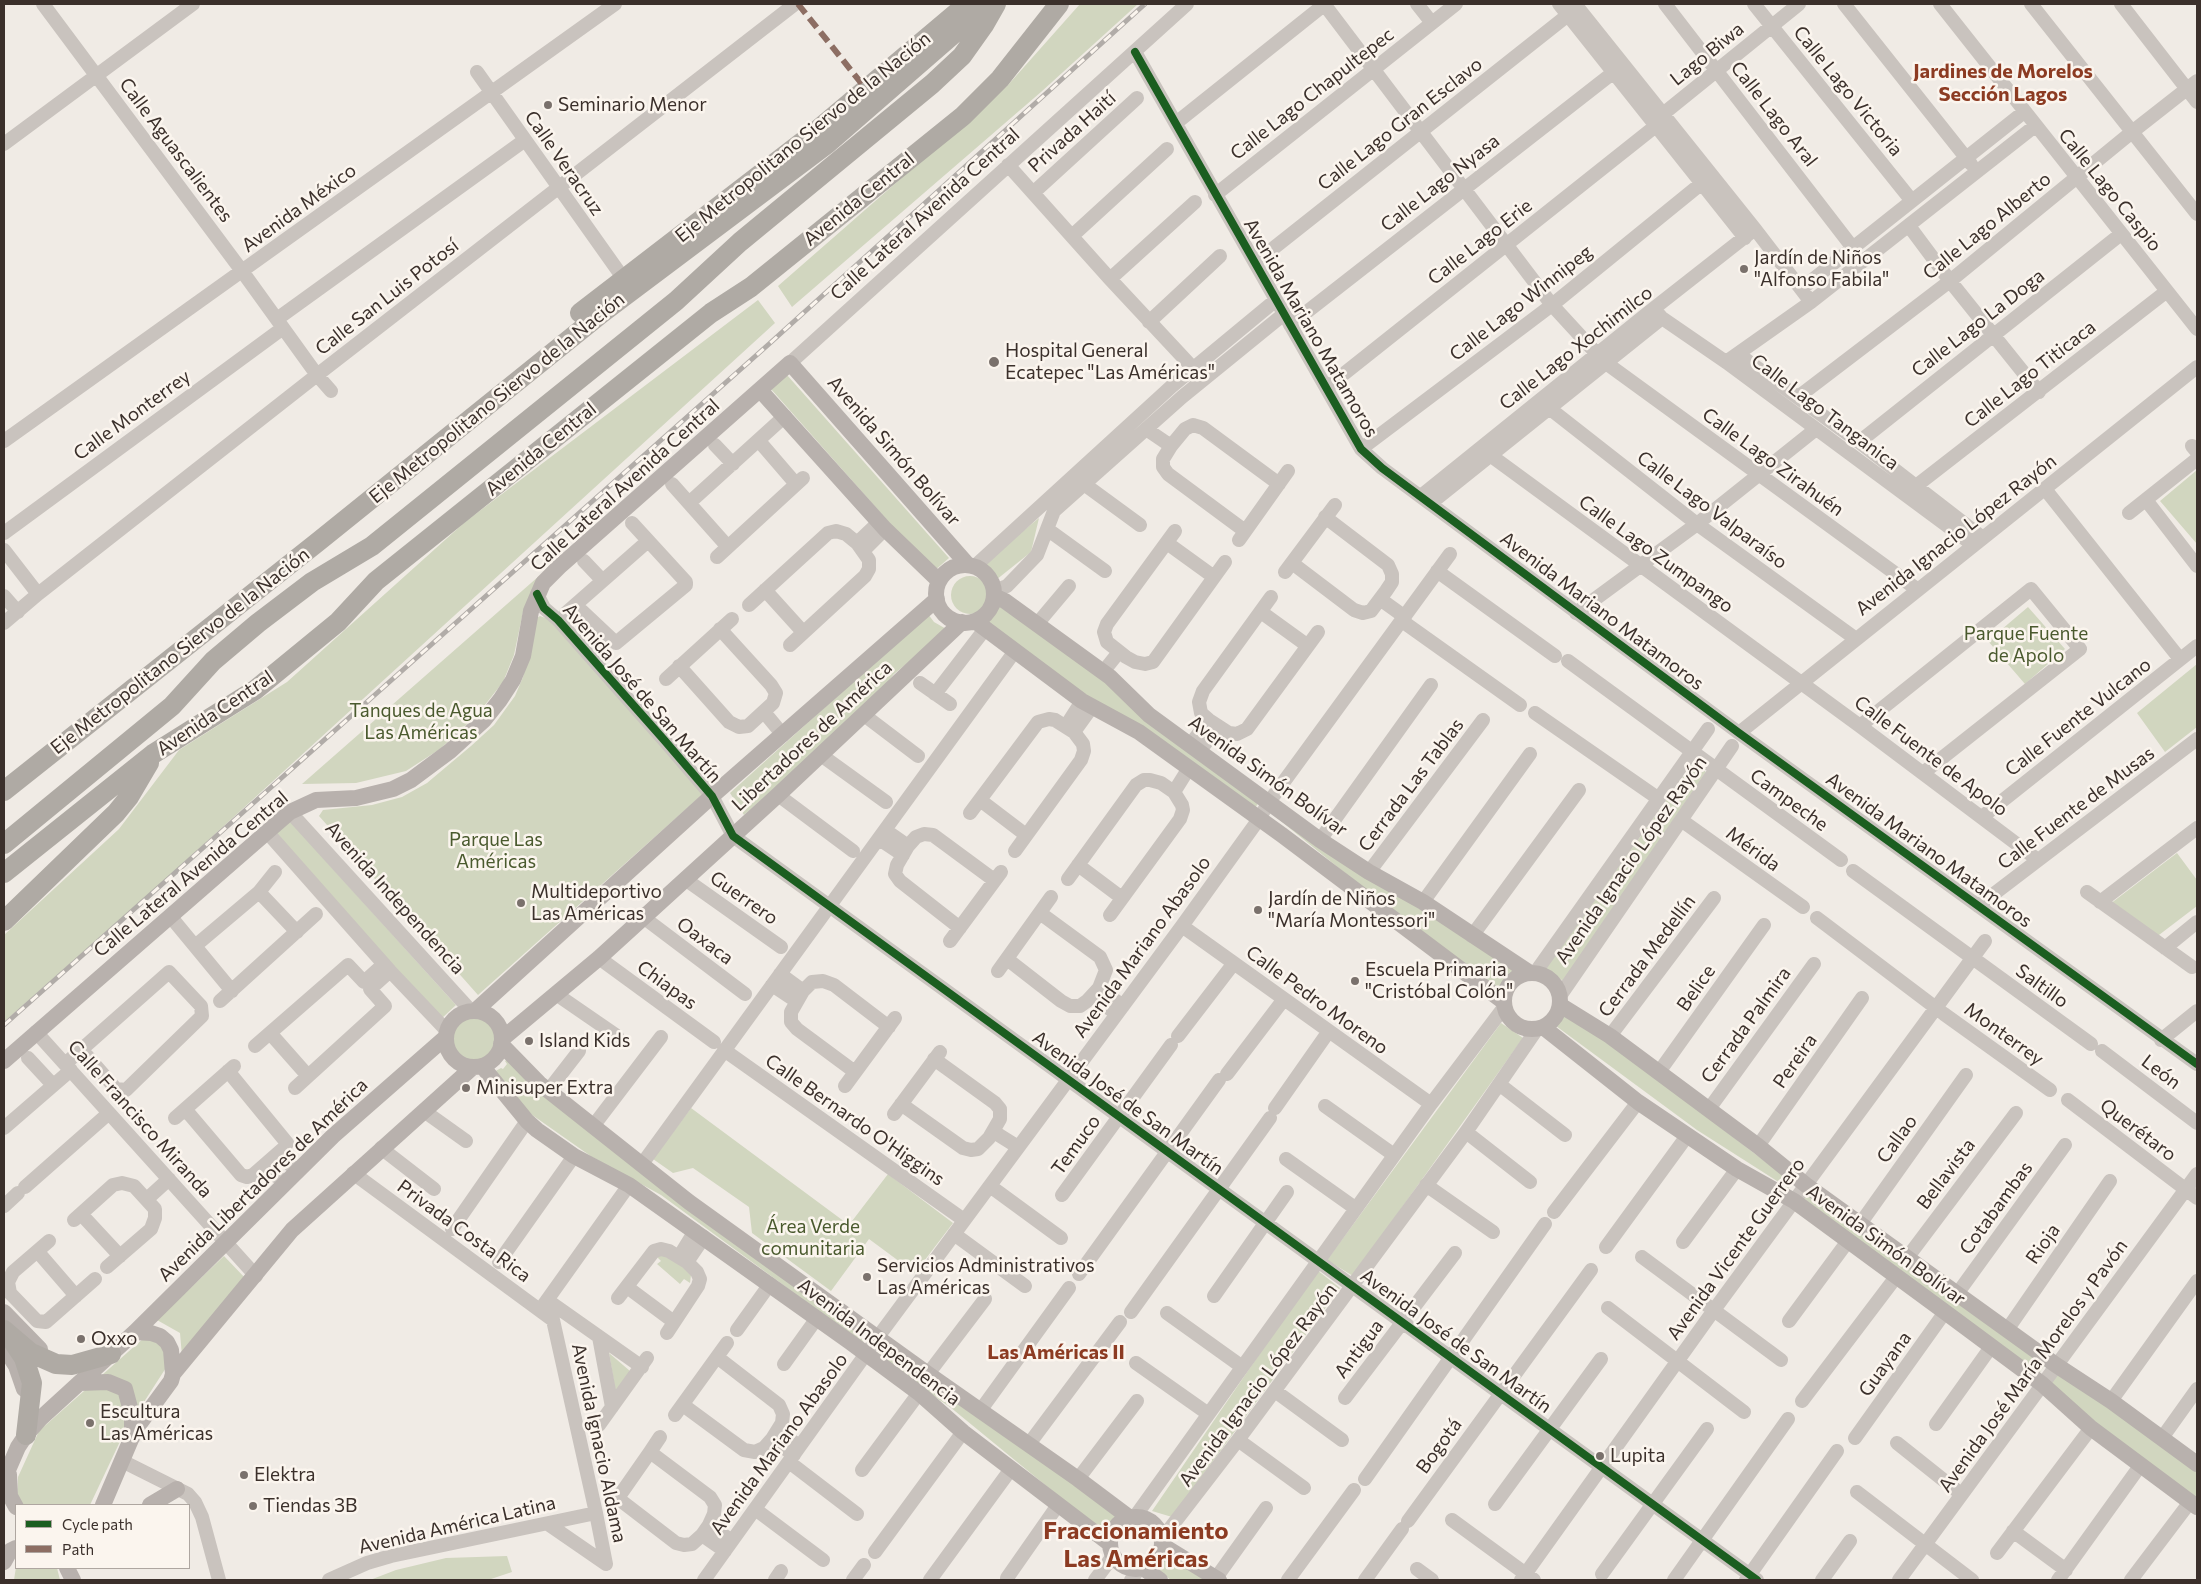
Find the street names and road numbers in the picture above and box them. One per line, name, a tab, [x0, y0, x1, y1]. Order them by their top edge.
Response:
street label: Lago Biwa	[1666, 17, 1748, 91]
street label: Calle Lago Victoria	[1789, 21, 1907, 161]
street label: Calle Lago Chapultepec	[1226, 23, 1398, 165]
street label: Eje Metropolitano Siervo de la Nación	[671, 27, 935, 247]
street label: Calle Lago Gran Esclavo	[1313, 53, 1487, 195]
street label: Calle Lago Aral	[1726, 57, 1822, 171]
street label: Calle Aguascalientes	[114, 73, 238, 227]
street label: Privada Haití	[1023, 87, 1121, 177]
street label: Calle Veracruz	[520, 106, 608, 220]
street label: Calle Lateral Avenida Central	[826, 123, 1024, 305]
street label: Calle Lago Caspio	[2054, 124, 2166, 256]
street label: Calle Lago Nyasa	[1376, 129, 1504, 237]
street label: Avenida Central	[799, 147, 919, 251]
street label: Avenida México	[237, 159, 361, 257]
street label: Calle Lago Alberto	[1918, 167, 2056, 285]
street label: Calle Lago Erie	[1423, 194, 1537, 290]
street label: Avenida Mariano Matamoros	[1239, 214, 1383, 442]
street label: Calle San Luis Potosí	[311, 234, 463, 360]
street label: Calle Lago Winnipeg	[1445, 240, 1597, 366]
street label: Calle Lago La Doga	[1907, 264, 2049, 382]
street label: Calle Lago Xochimilco	[1495, 281, 1657, 415]
street label: Eje Metropolitano Siervo de la Nación	[365, 288, 629, 508]
street label: Calle Lago Titicaca	[1960, 316, 2100, 432]
street label: Calle Lago Tanganica	[1747, 349, 1903, 475]
street label: Calle Monterrey	[69, 365, 195, 465]
street label: Avenida Simón Bolívar	[823, 371, 965, 531]
street label: Calle Lateral Avenida Central	[526, 394, 724, 576]
street label: Avenida Central	[481, 397, 601, 501]
street label: Calle Lago Zirahuén	[1698, 403, 1848, 521]
street label: Calle Lago Valparaíso	[1632, 446, 1792, 574]
street label: Avenida Ignacio López Rayón	[1851, 450, 2061, 620]
street label: Calle Lago Zumpango	[1574, 490, 1738, 618]
street label: Avenida Mariano Matamoros	[1496, 527, 1708, 695]
street label: Eje Metropolitano Siervo de la Nación	[46, 543, 314, 759]
street label: Avenida José de San Martín	[558, 599, 726, 787]
street label: Calle Fuente Vulcano	[2001, 653, 2155, 781]
street label: Libertadores de América	[727, 656, 897, 816]
street label: Avenida Central	[152, 666, 278, 760]
street label: Calle Fuente de Apolo	[1850, 691, 2012, 821]
street label: Avenida Simón Bolívar	[1184, 711, 1352, 841]
street label: Cerrada Las Tablas	[1354, 714, 1468, 856]
street label: Calle Fuente de Musas	[1993, 742, 2159, 874]
street label: Avenida Ignacio López Rayón	[1550, 752, 1712, 968]
street label: Campeche	[1745, 764, 1833, 836]
street label: Avenida Mariano Matamoros	[1822, 768, 2036, 932]
street label: Calle Lateral Avenida Central	[89, 786, 293, 962]
street label: Avenida Independencia	[320, 817, 470, 979]
street label: Mérida	[1721, 822, 1785, 876]
street label: Avenida Mariano Abasolo	[1068, 852, 1216, 1042]
street label: Guerrero	[705, 866, 783, 930]
street label: Cerrada Medellín	[1594, 890, 1700, 1022]
street label: Oaxaca	[672, 912, 738, 970]
street label: Calle Pedro Moreno	[1241, 941, 1393, 1059]
street label: Chiapas	[633, 956, 701, 1014]
street label: Saltillo	[2011, 959, 2073, 1013]
street label: Belice	[1672, 960, 1720, 1016]
street label: Cerrada Palmira	[1696, 962, 1796, 1088]
street label: Monterrey	[1960, 998, 2048, 1070]
street label: Avenida José de San Martín	[1028, 1026, 1228, 1180]
street label: Pereira	[1768, 1029, 1822, 1093]
street label: Calle Francisco Miranda	[63, 1035, 217, 1203]
street label: Calle Bernardo O'Higgins	[761, 1049, 949, 1191]
street label: León	[2137, 1050, 2185, 1094]
street label: Avenida Libertadores de América	[153, 1074, 373, 1286]
street label: Querétaro	[2095, 1094, 2181, 1166]
street label: Callao	[1872, 1110, 1922, 1168]
street label: Temuco	[1047, 1111, 1105, 1179]
street label: Bellavista	[1912, 1134, 1980, 1214]
street label: Avenida Vicente Guerrero	[1662, 1153, 1810, 1345]
street label: Cotabambas	[1955, 1157, 2037, 1259]
street label: Privada Costa Rica	[393, 1175, 535, 1287]
street label: Avenida Simón Bolívar	[1802, 1180, 1970, 1310]
street label: Rioja	[2021, 1220, 2065, 1268]
street label: Avenida José María Morelos y Pavón	[1934, 1235, 2132, 1497]
street label: Avenida José de San Martín	[1356, 1264, 1556, 1418]
street label: Avenida Independencia	[793, 1273, 965, 1411]
street label: Avenida Ignacio López Rayón	[1174, 1279, 1342, 1491]
street label: Antigua	[1330, 1315, 1388, 1383]
street label: Guayana	[1854, 1327, 1916, 1401]
street label: Avenida Ignacio Aldama	[567, 1341, 631, 1545]
street label: Avenida Mariano Abasolo	[705, 1349, 853, 1539]
street label: Bogotá	[1411, 1414, 1467, 1478]
street label: Avenida América Latina	[356, 1491, 558, 1559]

